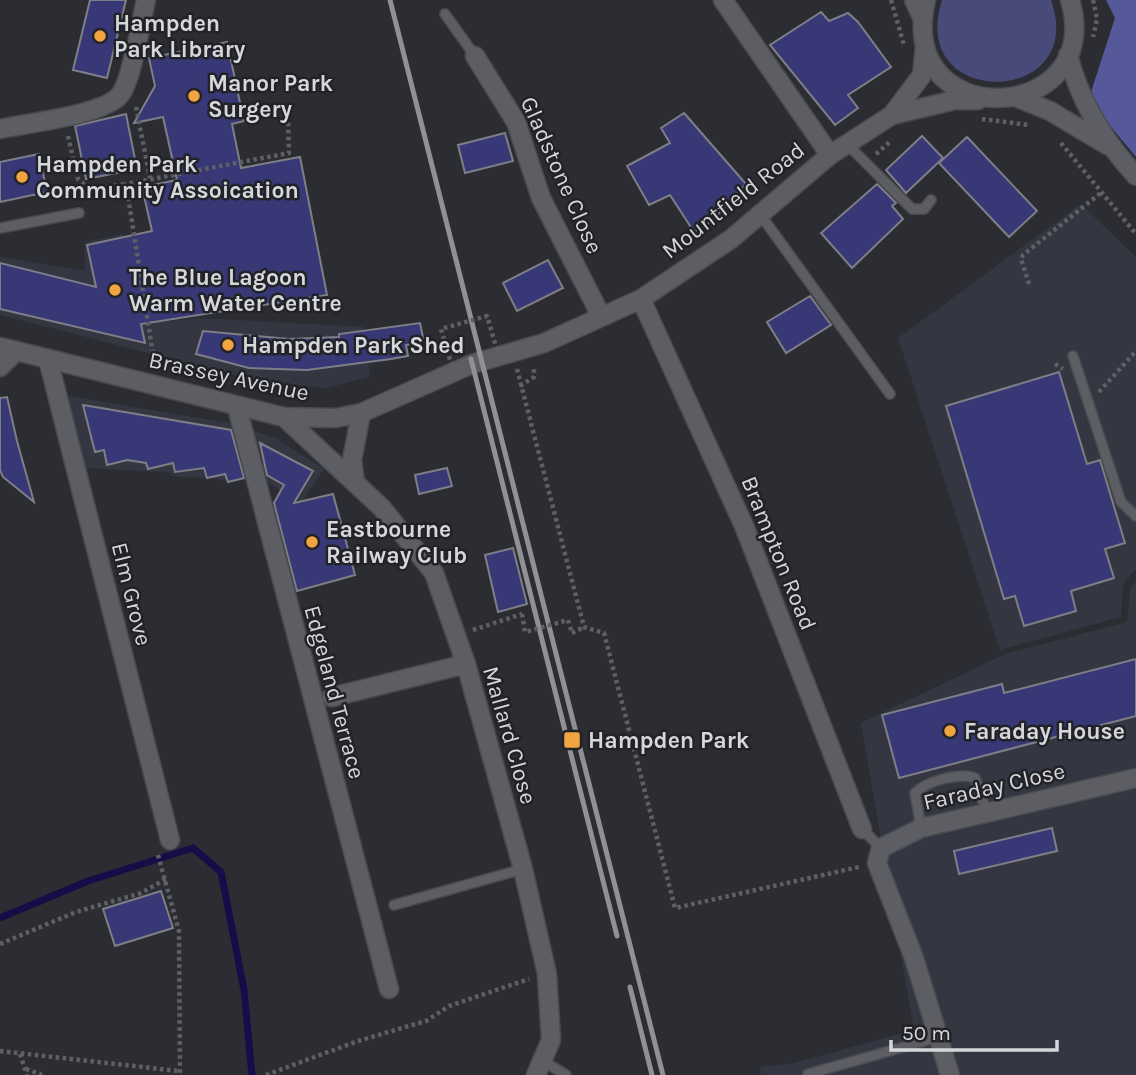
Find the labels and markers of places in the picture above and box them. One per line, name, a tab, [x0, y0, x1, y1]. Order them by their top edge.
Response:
place label: Hampden Park Library	[114, 10, 246, 63]
marker: Hampden Park Library	[92, 28, 108, 44]
place label: Manor Park Surgery	[208, 70, 334, 123]
marker: Manor Park Surgery	[186, 88, 202, 104]
place label: Hampden Park Community Assoication	[36, 151, 299, 204]
marker: Hampden Park Community Assoication	[14, 169, 30, 185]
place label: The Blue Lagoon Warm Water Centre	[129, 264, 342, 317]
marker: The Blue Lagoon Warm Water Centre	[107, 282, 123, 298]
place label: Hampden Park Shed	[242, 332, 465, 359]
marker: Hampden Park Shed	[220, 337, 236, 353]
place label: Eastbourne Railway Club	[326, 516, 467, 569]
marker: Eastbourne Railway Club	[304, 534, 320, 550]
place label: Faraday House	[964, 718, 1125, 745]
marker: Faraday House	[942, 723, 958, 739]
place label: Hampden Park	[588, 727, 750, 754]
marker: Hampden Park	[562, 730, 582, 750]

